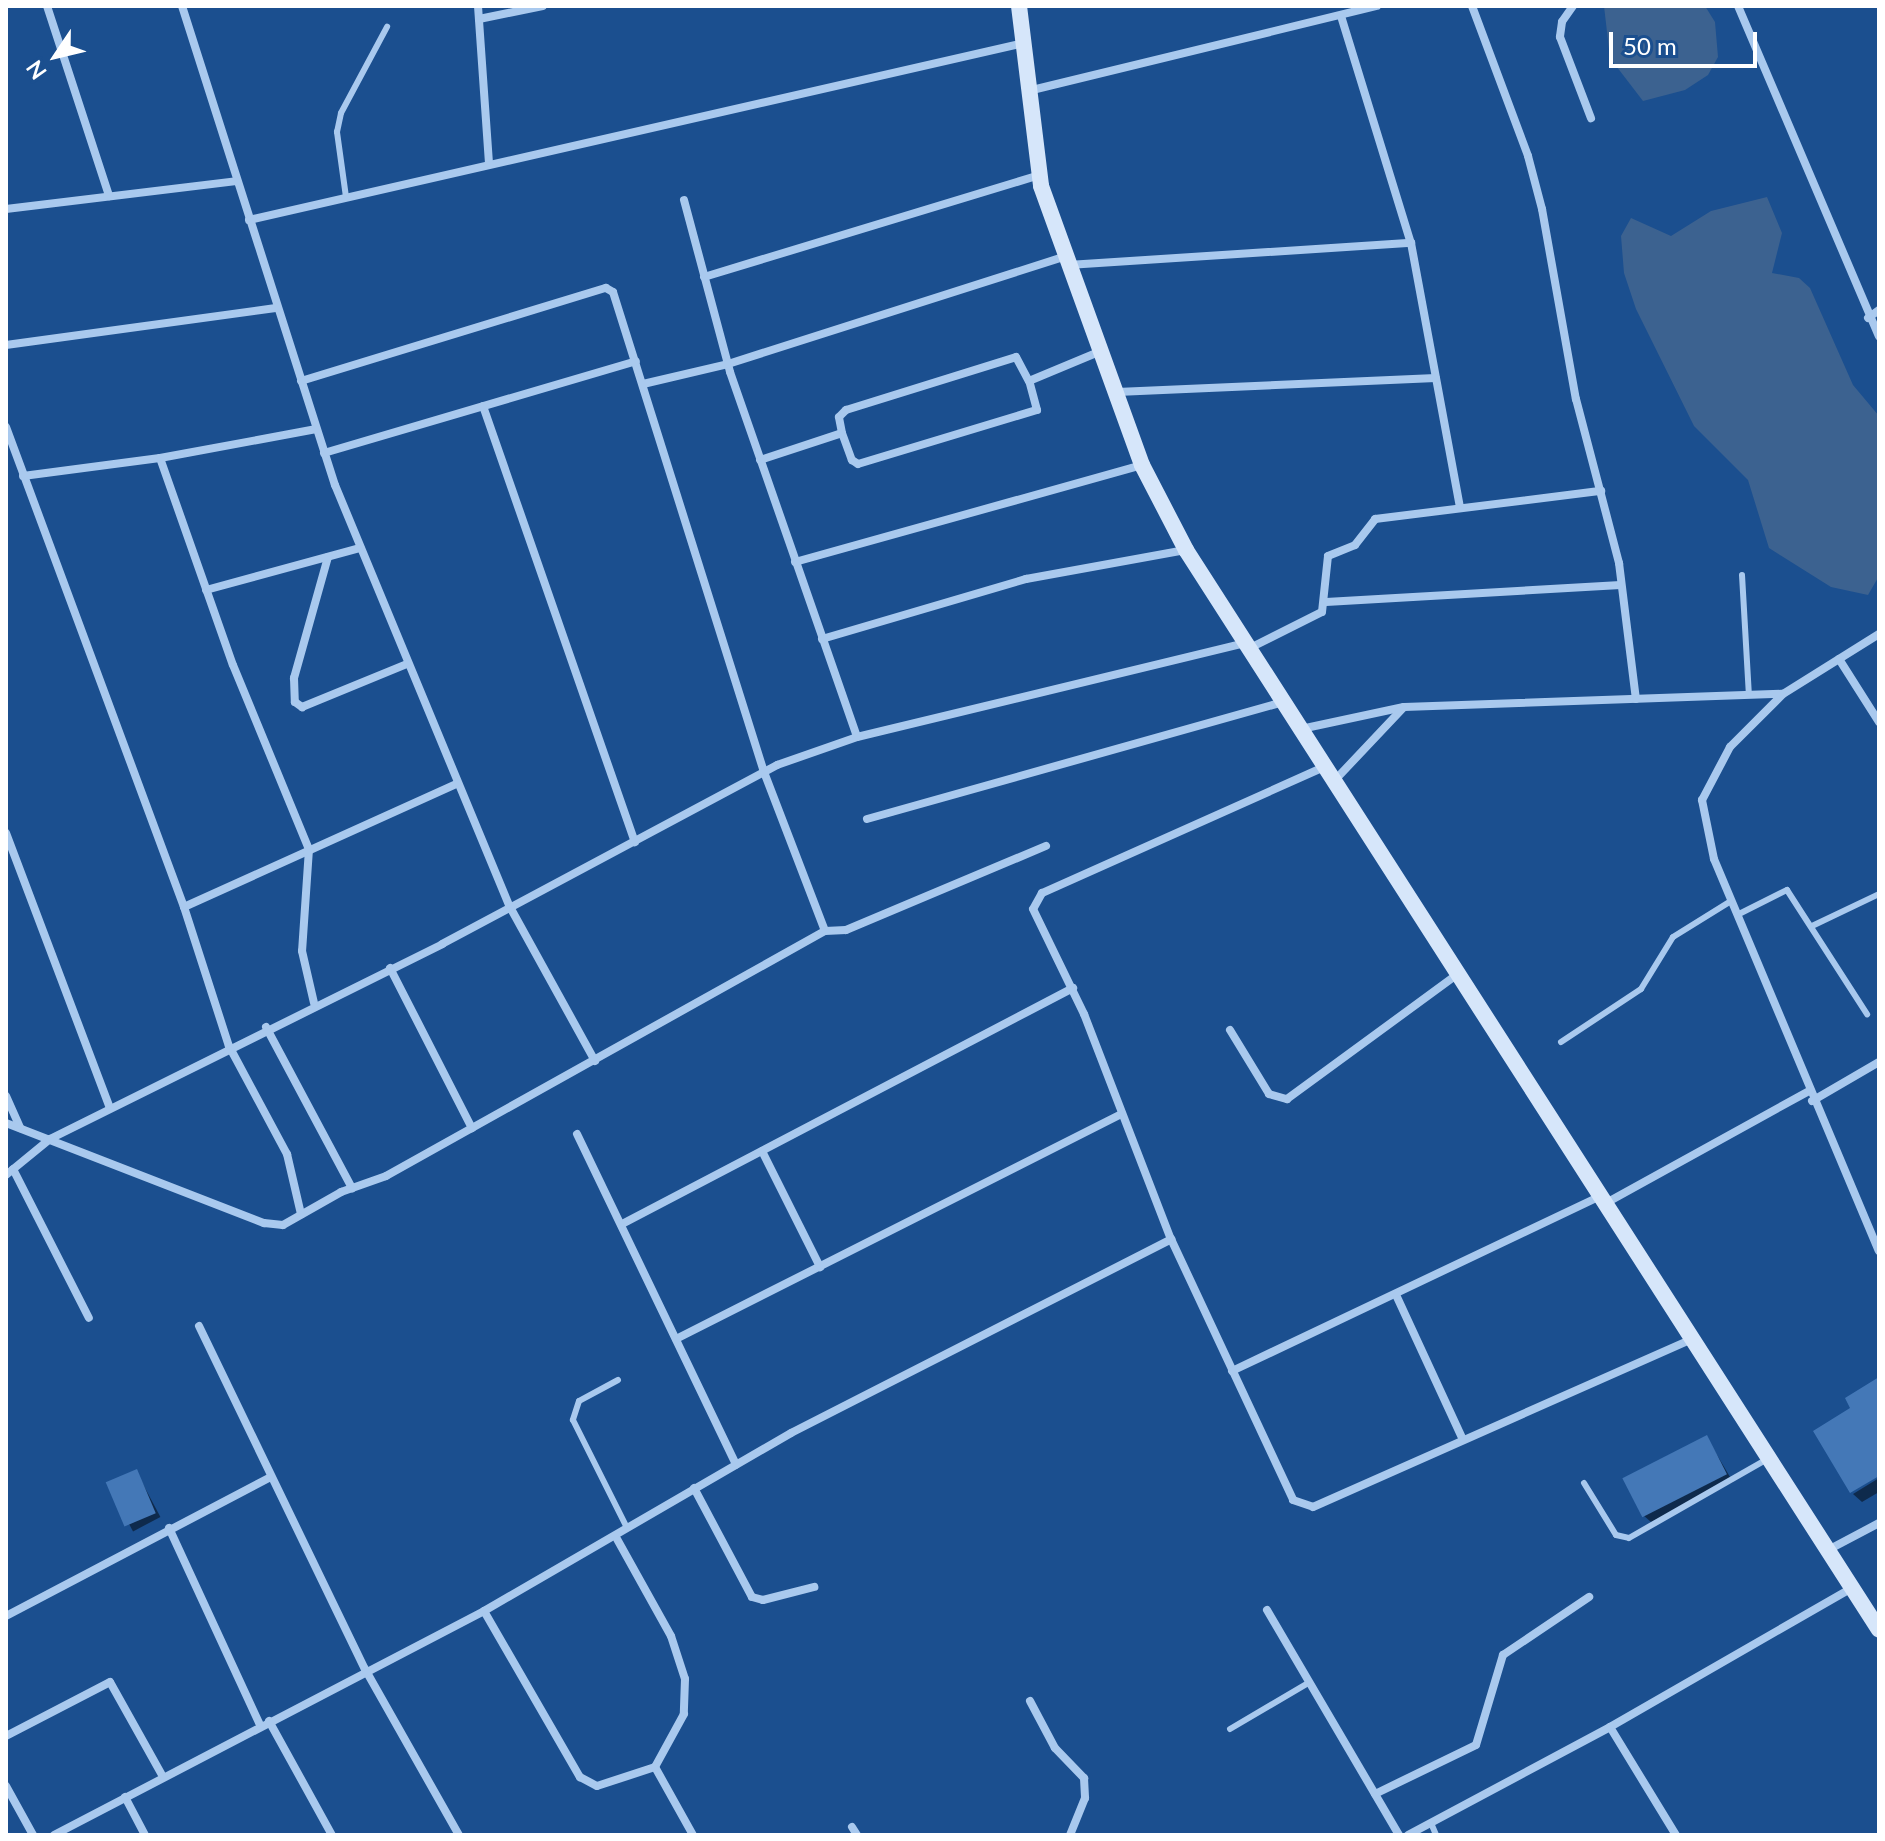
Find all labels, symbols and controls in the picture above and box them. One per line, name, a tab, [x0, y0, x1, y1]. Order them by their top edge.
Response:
north arrow	[16, 16, 96, 96]
scale bar	[1613, 16, 1761, 66]
text: 50 m	[1623, 31, 1677, 60]
text: N	[20, 55, 52, 85]

